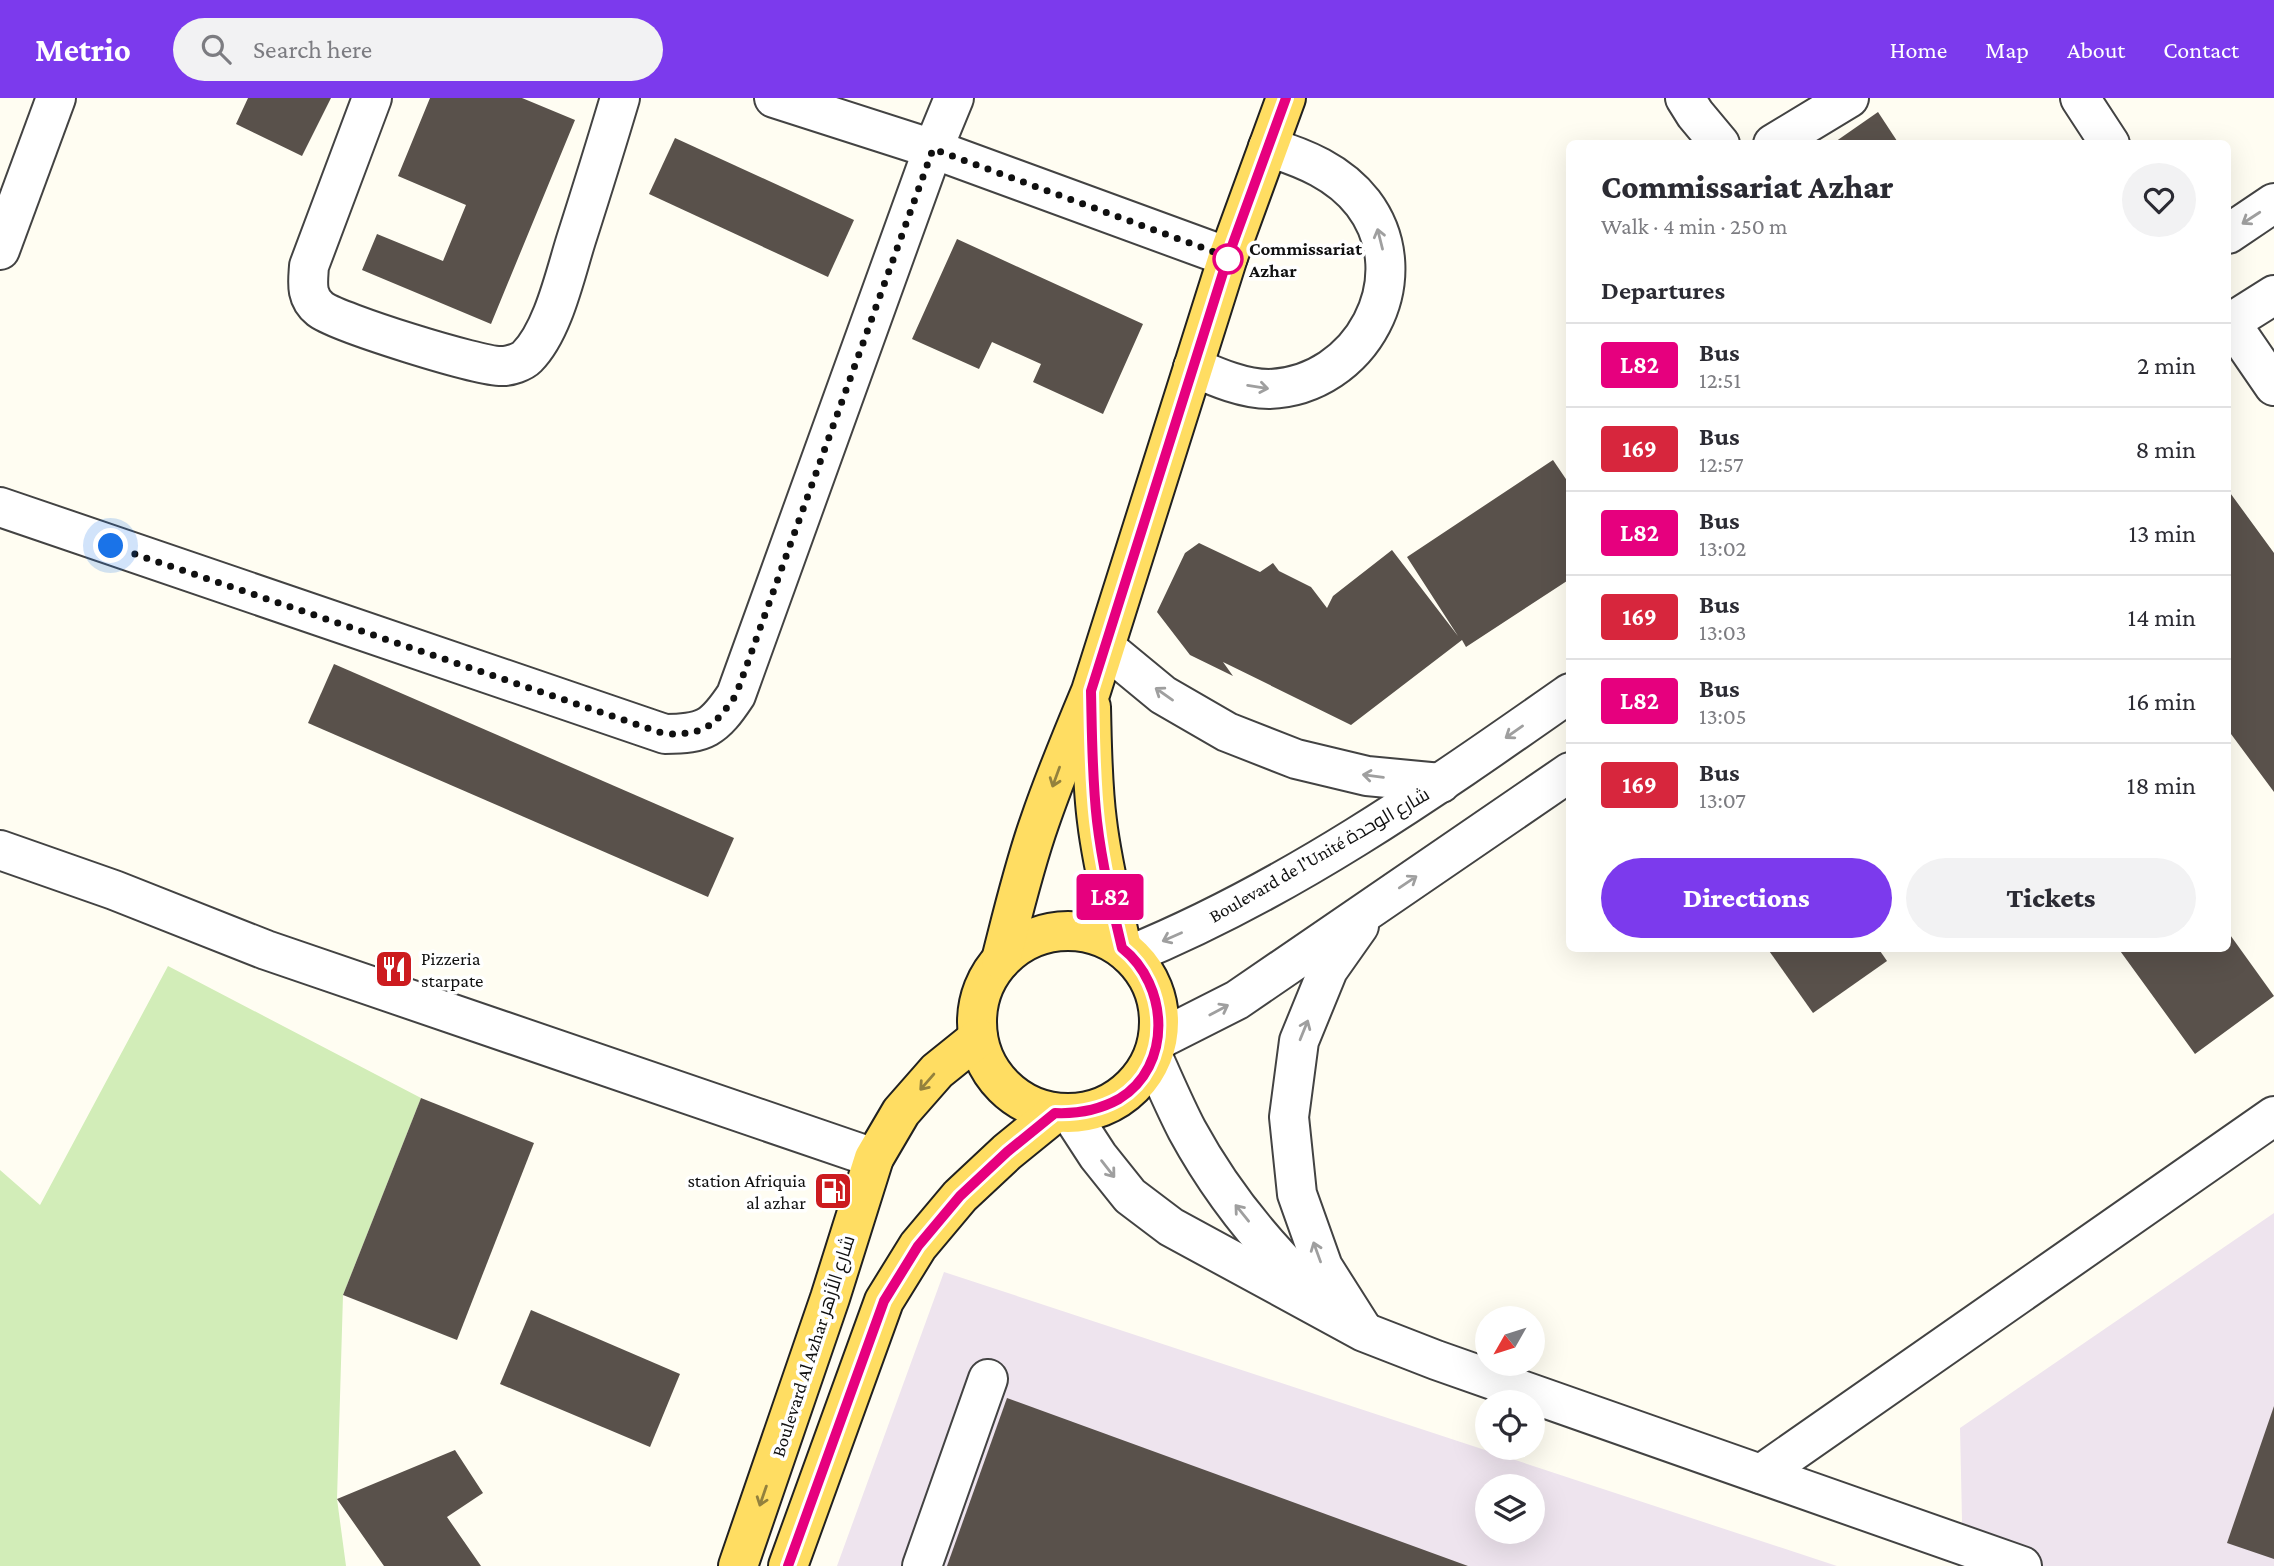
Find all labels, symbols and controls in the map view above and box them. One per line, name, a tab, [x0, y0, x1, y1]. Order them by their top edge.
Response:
search box	[173, 18, 663, 81]
icon: search	[197, 30, 235, 68]
text: Metrio	[35, 31, 131, 68]
text: Search here	[253, 35, 372, 64]
text: Home	[1890, 36, 1947, 63]
text: Map	[1985, 36, 2029, 63]
text: About	[2067, 36, 2125, 63]
text: Contact	[2163, 36, 2239, 63]
button: heart	[2122, 163, 2196, 237]
text: Commissariat Azhar	[1601, 168, 1894, 205]
one-way arrow	[2242, 211, 2261, 226]
text: Walk · 4 min · 250 m	[1601, 213, 1788, 239]
one-way arrow	[1373, 228, 1386, 251]
place label: Commissariat Azhar	[1248, 238, 1362, 281]
marker: Commissariat Azhar	[1213, 244, 1243, 274]
text: Departures	[1601, 276, 1725, 305]
text: Bus	[1699, 338, 1740, 367]
text: L82	[1620, 351, 1659, 378]
text: 2 min	[2137, 351, 2196, 380]
text: 12:51	[1699, 367, 1741, 393]
one-way arrow	[1246, 381, 1268, 394]
text: Bus	[1699, 422, 1740, 451]
text: 169	[1622, 435, 1657, 462]
text: 8 min	[2135, 435, 2196, 464]
text: 12:57	[1699, 451, 1744, 477]
text: Bus	[1699, 506, 1740, 535]
text: L82	[1620, 519, 1659, 546]
text: 13 min	[2128, 519, 2196, 548]
your location	[93, 528, 128, 563]
text: 13:02	[1699, 535, 1747, 561]
text: Bus	[1699, 590, 1740, 619]
text: 169	[1622, 603, 1657, 630]
text: 14 min	[2128, 603, 2196, 632]
text: 13:03	[1699, 619, 1747, 645]
text: Bus	[1699, 674, 1740, 703]
one-way arrow	[1154, 687, 1174, 701]
text: L82	[1620, 687, 1659, 714]
text: 16 min	[2128, 687, 2196, 716]
text: 13:05	[1699, 703, 1747, 729]
one-way arrow	[1505, 725, 1524, 739]
text: Bus	[1699, 758, 1740, 787]
one-way arrow	[1049, 765, 1061, 787]
one-way arrow	[1362, 770, 1385, 783]
text: 169	[1622, 771, 1657, 798]
text: 18 min	[2127, 771, 2196, 800]
street label: Boulevard de l'Unité شارع الوحدة	[1205, 783, 1434, 929]
text: 13:07	[1699, 787, 1746, 813]
button: Directions	[1601, 858, 1892, 938]
button: Tickets	[1906, 858, 2196, 938]
line badge: L82	[1070, 874, 1150, 920]
one-way arrow	[1398, 875, 1417, 890]
text: L82	[1091, 883, 1130, 910]
one-way arrow	[1162, 931, 1184, 944]
restaurant icon: Pizzeria starpate	[373, 948, 415, 990]
place label: Pizzeria starpate	[421, 948, 483, 991]
one-way arrow	[1209, 1003, 1229, 1017]
one-way arrow	[1298, 1020, 1311, 1041]
one-way arrow	[919, 1073, 935, 1091]
one-way arrow	[1101, 1160, 1116, 1178]
place label: station Afriquia al azhar	[687, 1170, 806, 1213]
fuel station icon: station Afriquia al azhar	[812, 1170, 854, 1212]
one-way arrow	[1234, 1204, 1249, 1222]
street label: Boulevard Al Azhar شارع الأزهر	[767, 1233, 862, 1460]
one-way arrow	[1310, 1242, 1323, 1263]
north arrow	[1475, 1306, 1545, 1376]
map controls	[1475, 1306, 1545, 1544]
button: locate	[1475, 1390, 1545, 1460]
button: layers	[1475, 1474, 1545, 1544]
one-way arrow	[756, 1484, 768, 1506]

